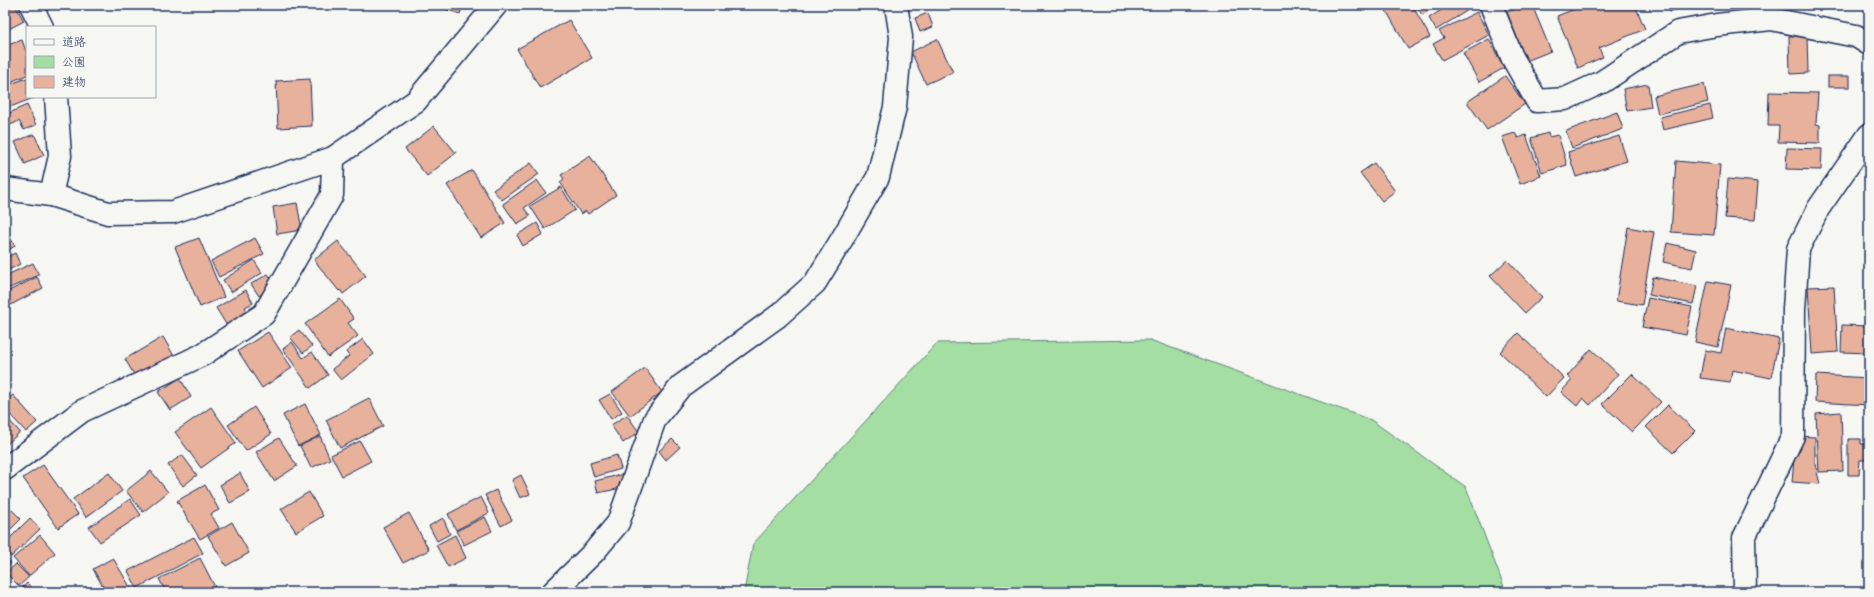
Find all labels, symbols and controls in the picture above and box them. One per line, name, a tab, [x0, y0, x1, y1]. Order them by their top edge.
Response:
legend	[26, 26, 156, 98]
text: 道路	[62, 35, 86, 49]
text: 公園	[62, 55, 86, 69]
text: 建物	[62, 75, 86, 89]

